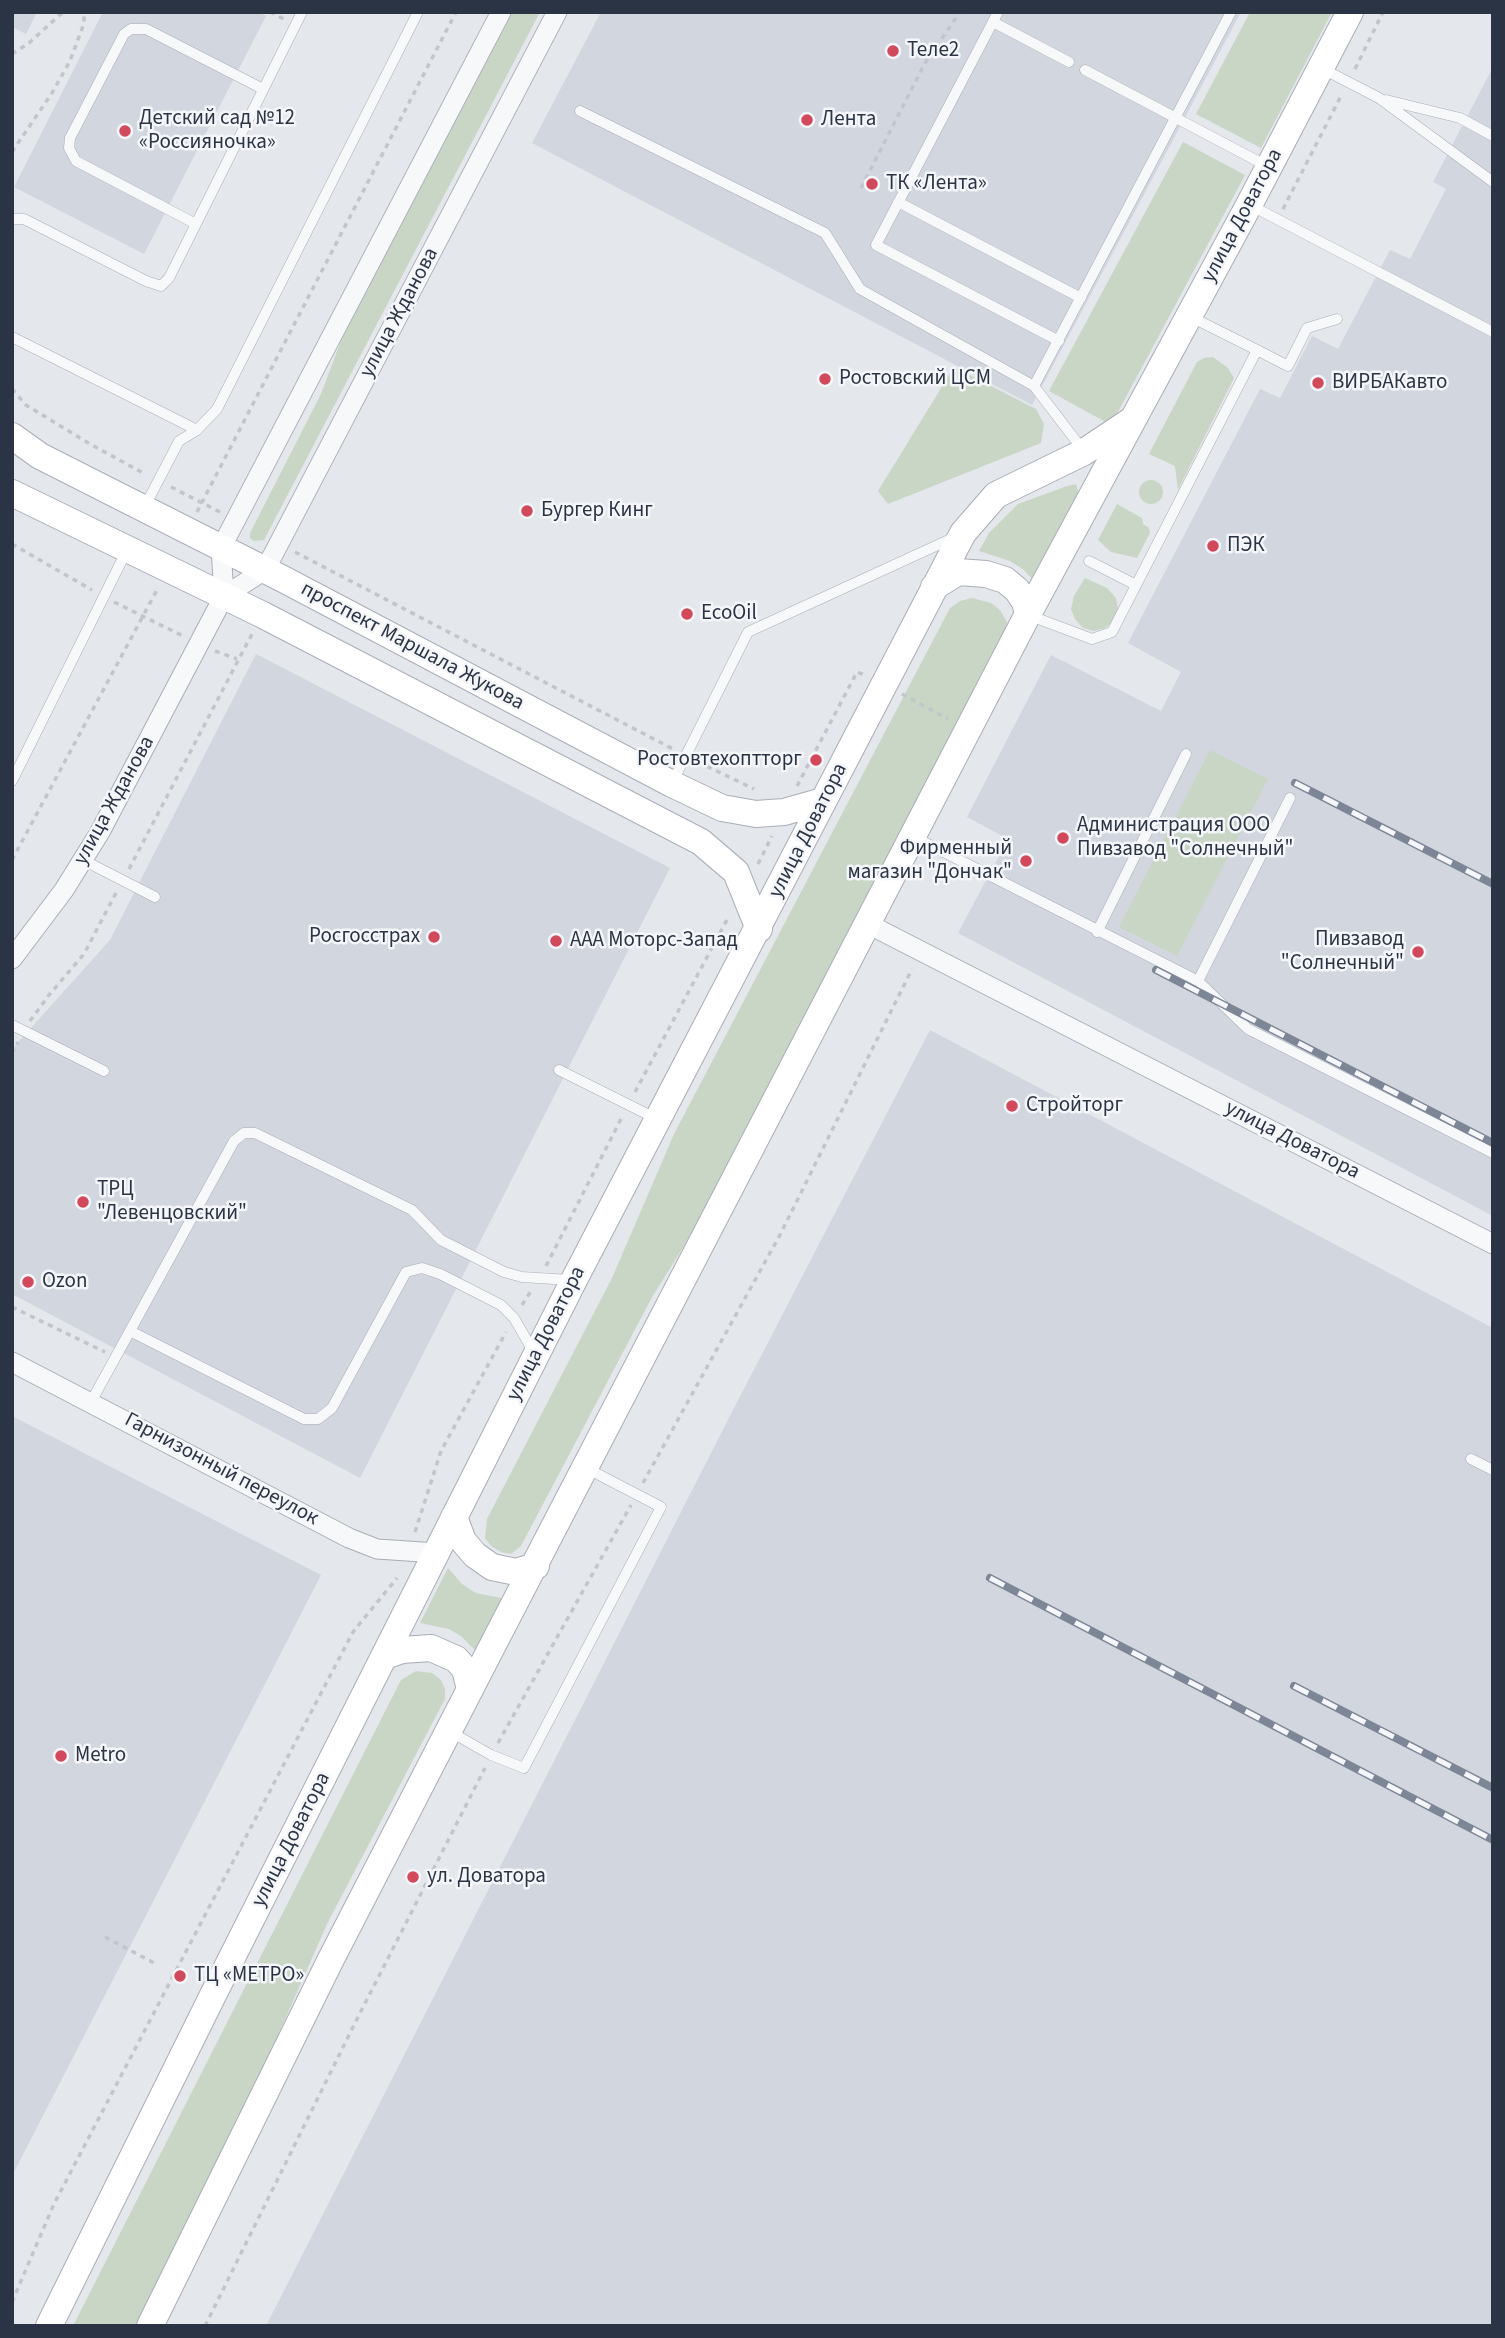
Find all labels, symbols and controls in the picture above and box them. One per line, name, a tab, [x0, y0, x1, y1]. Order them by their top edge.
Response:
place label: Теле2	[907, 38, 959, 64]
marker: Теле2	[885, 43, 901, 59]
place label: Детский сад №12 «Россияночка»	[139, 106, 295, 156]
place label: Лента	[821, 107, 876, 133]
marker: Лента	[799, 112, 815, 128]
marker: Детский сад №12 «Россияночка»	[117, 123, 133, 139]
street label: улица Доватора	[1197, 145, 1289, 287]
place label: ТК «Лента»	[886, 171, 987, 197]
marker: ТК «Лента»	[864, 176, 880, 192]
street label: улица Жданова	[355, 244, 445, 382]
place label: Ростовский ЦСМ	[839, 366, 991, 392]
place label: ВИРБАКавто	[1332, 370, 1447, 396]
marker: Ростовский ЦСМ	[817, 371, 833, 387]
marker: ВИРБАКавто	[1310, 375, 1326, 391]
place label: Бургер Кинг	[541, 498, 653, 524]
marker: Бургер Кинг	[519, 503, 535, 519]
place label: ПЭК	[1227, 533, 1265, 559]
marker: ПЭК	[1205, 538, 1221, 554]
street label: проспект Маршала Жукова	[296, 577, 528, 717]
place label: EcoOil	[701, 601, 757, 627]
marker: EcoOil	[679, 606, 695, 622]
street label: улица Жданова	[69, 732, 161, 870]
place label: Ростовтехоптторг	[637, 747, 802, 773]
marker: Ростовтехоптторг	[808, 752, 824, 768]
street label: улица Доватора	[764, 759, 854, 903]
place label: Администрация ООО Пивзавод "Солнечный"	[1077, 813, 1293, 863]
marker: Администрация ООО Пивзавод "Солнечный"	[1055, 830, 1071, 846]
place label: Фирменный магазин "Дончак"	[847, 836, 1012, 886]
marker: Фирменный магазин "Дончак"	[1018, 853, 1034, 869]
place label: Росгосстрах	[309, 924, 420, 950]
place label: Пивзавод "Солнечный"	[1281, 927, 1404, 977]
place label: ААА Моторс-Запад	[570, 928, 738, 954]
marker: Росгосстрах	[426, 929, 442, 945]
marker: ААА Моторс-Запад	[548, 933, 564, 949]
marker: Пивзавод "Солнечный"	[1410, 944, 1426, 960]
place label: Стройторг	[1026, 1093, 1123, 1119]
street label: улица Доватора	[1220, 1096, 1364, 1186]
marker: Стройторг	[1004, 1098, 1020, 1114]
place label: ТРЦ "Левенцовский"	[97, 1177, 247, 1227]
marker: ТРЦ "Левенцовский"	[75, 1194, 91, 1210]
street label: улица Доватора	[502, 1262, 592, 1406]
place label: Ozon	[42, 1269, 87, 1295]
marker: Ozon	[20, 1274, 36, 1290]
street label: Гарнизонный переулок	[120, 1408, 322, 1532]
place label: Metro	[75, 1743, 126, 1769]
marker: Metro	[53, 1748, 69, 1764]
street label: улица Доватора	[247, 1768, 337, 1912]
place label: ул. Доватора	[427, 1864, 546, 1890]
marker: ул. Доватора	[405, 1869, 421, 1885]
place label: ТЦ «МЕТРО»	[194, 1963, 304, 1989]
marker: ТЦ «МЕТРО»	[172, 1968, 188, 1984]

